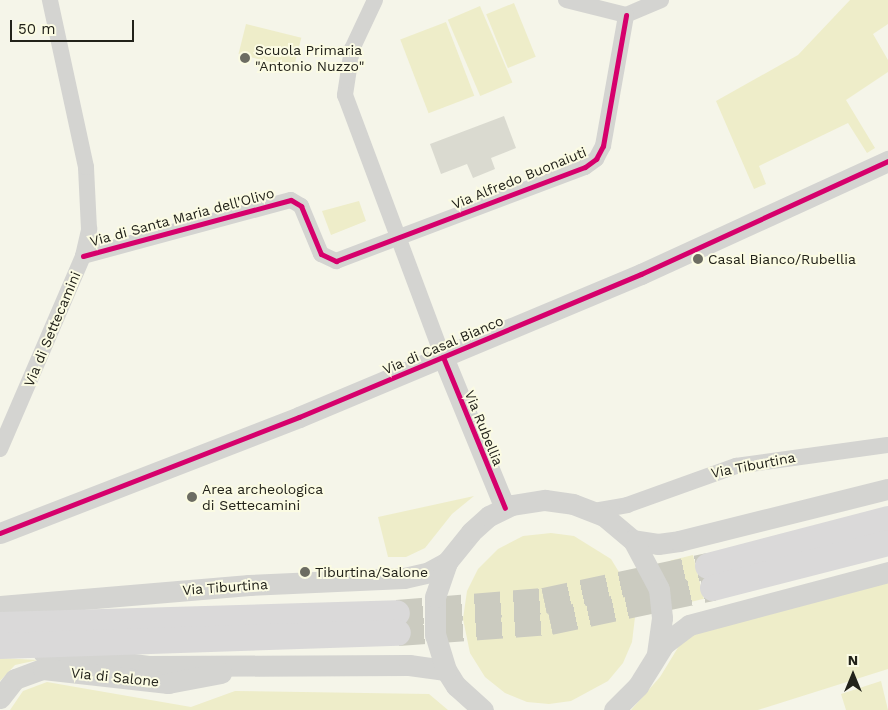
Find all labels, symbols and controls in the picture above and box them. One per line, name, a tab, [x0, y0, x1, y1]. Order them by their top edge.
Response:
scale bar	[12, 10, 136, 42]
text: 50 m	[18, 20, 55, 38]
place label: Scuola Primaria "Antonio Nuzzo"	[255, 42, 364, 74]
marker: Scuola Primaria "Antonio Nuzzo"	[239, 52, 251, 64]
street label: Via Alfredo Buonaiuti	[449, 143, 589, 213]
street label: Via di Santa Maria dell'Olivo	[88, 184, 276, 250]
place label: Casal Bianco/Rubellia	[708, 251, 856, 267]
marker: Casal Bianco/Rubellia	[692, 253, 704, 265]
street label: Via di Settecamini	[20, 269, 84, 389]
street label: Via di Casal Bianco	[380, 312, 506, 378]
street label: Via Rubellia	[461, 388, 507, 468]
street label: Via Tiburtina	[709, 449, 797, 481]
place label: Area archeologica di Settecamini	[202, 481, 324, 514]
marker: Area archeologica di Settecamini	[186, 491, 198, 503]
place label: Tiburtina/Salone	[315, 564, 428, 580]
marker: Tiburtina/Salone	[299, 566, 311, 578]
street label: Via Tiburtina	[181, 576, 269, 598]
north arrow	[828, 650, 878, 700]
text: N	[848, 652, 858, 668]
street label: Via di Salone	[70, 664, 160, 690]

